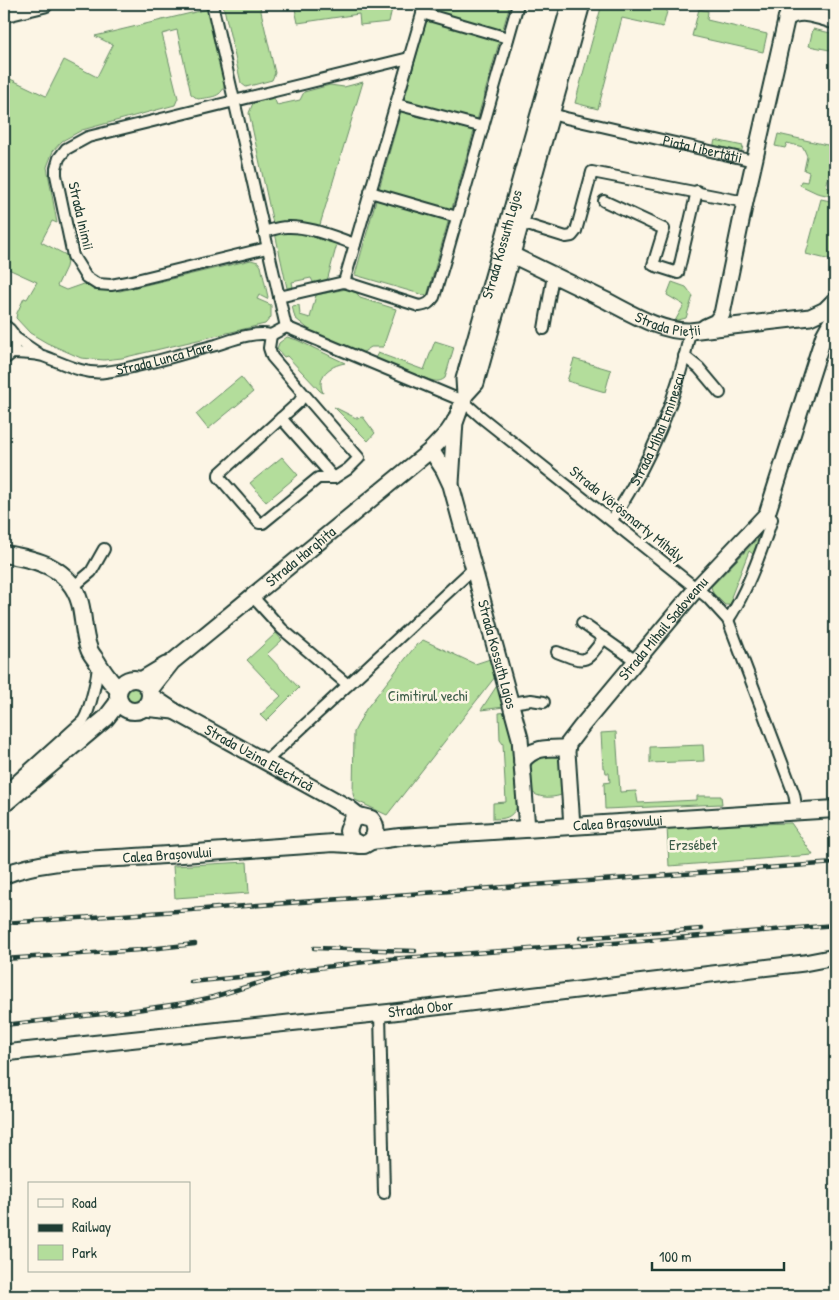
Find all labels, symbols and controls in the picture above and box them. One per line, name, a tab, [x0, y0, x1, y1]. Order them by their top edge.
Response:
street label: Piața Libertății	[661, 129, 744, 168]
street label: Strada Inimii	[63, 180, 100, 252]
street label: Strada Kossuth Lajos	[476, 187, 527, 301]
street label: Strada Pieții	[632, 306, 702, 341]
street label: Strada Lunca Mare	[114, 335, 215, 380]
street label: Strada Mihai Eminescu	[624, 370, 690, 489]
street label: Strada Vörösmarty Mihály	[565, 461, 689, 567]
street label: Strada Harghita	[261, 521, 340, 591]
street label: Strada Mihail Sadoveanu	[613, 572, 713, 685]
street label: Strada Kossuth Lajos	[473, 597, 523, 711]
park label: Cimitirul vechi	[388, 685, 468, 706]
street label: Strada Uzina Electrică	[201, 719, 318, 796]
street label: Calea Brașovului	[572, 809, 663, 836]
park label: Erzsébet	[669, 834, 718, 855]
street label: Calea Brașovului	[122, 841, 213, 868]
street label: Strada Obor	[387, 994, 454, 1022]
legend	[28, 1182, 190, 1272]
text: Road	[72, 1192, 97, 1213]
text: Railway	[72, 1216, 111, 1237]
scale bar	[652, 1240, 784, 1272]
text: Park	[72, 1242, 97, 1263]
text: 100 m	[659, 1246, 692, 1267]

